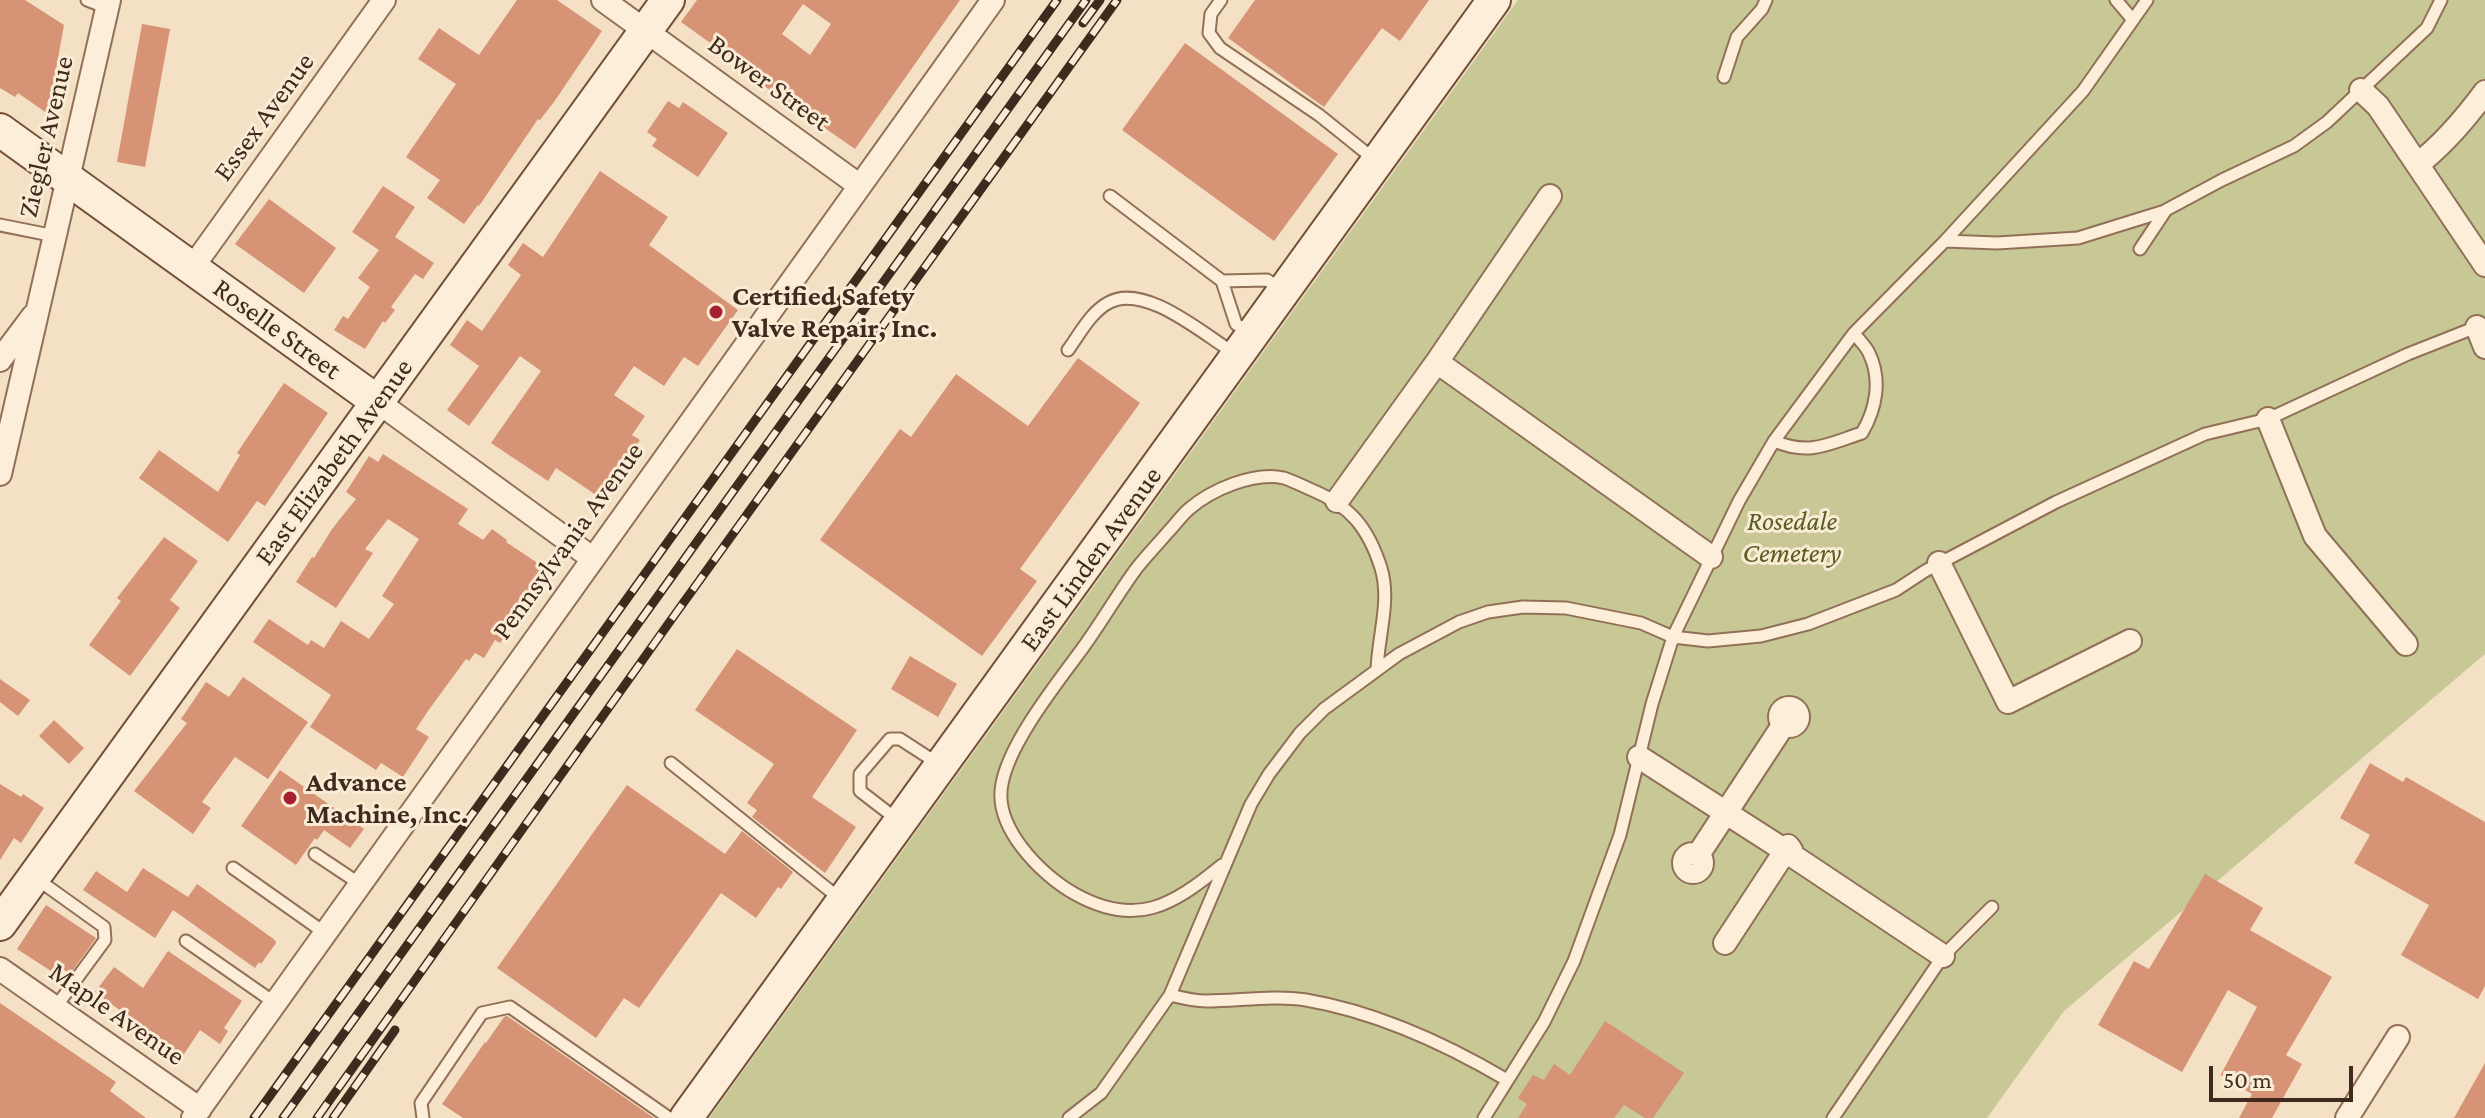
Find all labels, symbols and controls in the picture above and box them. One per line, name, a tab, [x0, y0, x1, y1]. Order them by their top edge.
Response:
street label: Bower Street	[701, 28, 837, 138]
street label: Essex Avenue	[206, 46, 322, 188]
street label: Ziegler Avenue	[11, 53, 81, 221]
street label: Roselle Street	[206, 271, 348, 387]
place label: Certified Safety Valve Repair, Inc.	[732, 279, 937, 345]
marker: Certified Safety Valve Repair, Inc.	[707, 303, 725, 321]
street label: East Elizabeth Avenue	[248, 352, 420, 572]
street label: Pennsylvania Avenue	[485, 436, 651, 646]
street label: East Linden Avenue	[1013, 460, 1169, 658]
park label: Rosedale Cemetery	[1743, 504, 1841, 570]
place label: Advance Machine, Inc.	[306, 765, 469, 831]
marker: Advance Machine, Inc.	[281, 789, 299, 807]
street label: Maple Avenue	[43, 955, 191, 1073]
scale bar	[2213, 1050, 2357, 1100]
text: 50 m	[2223, 1066, 2272, 1093]

